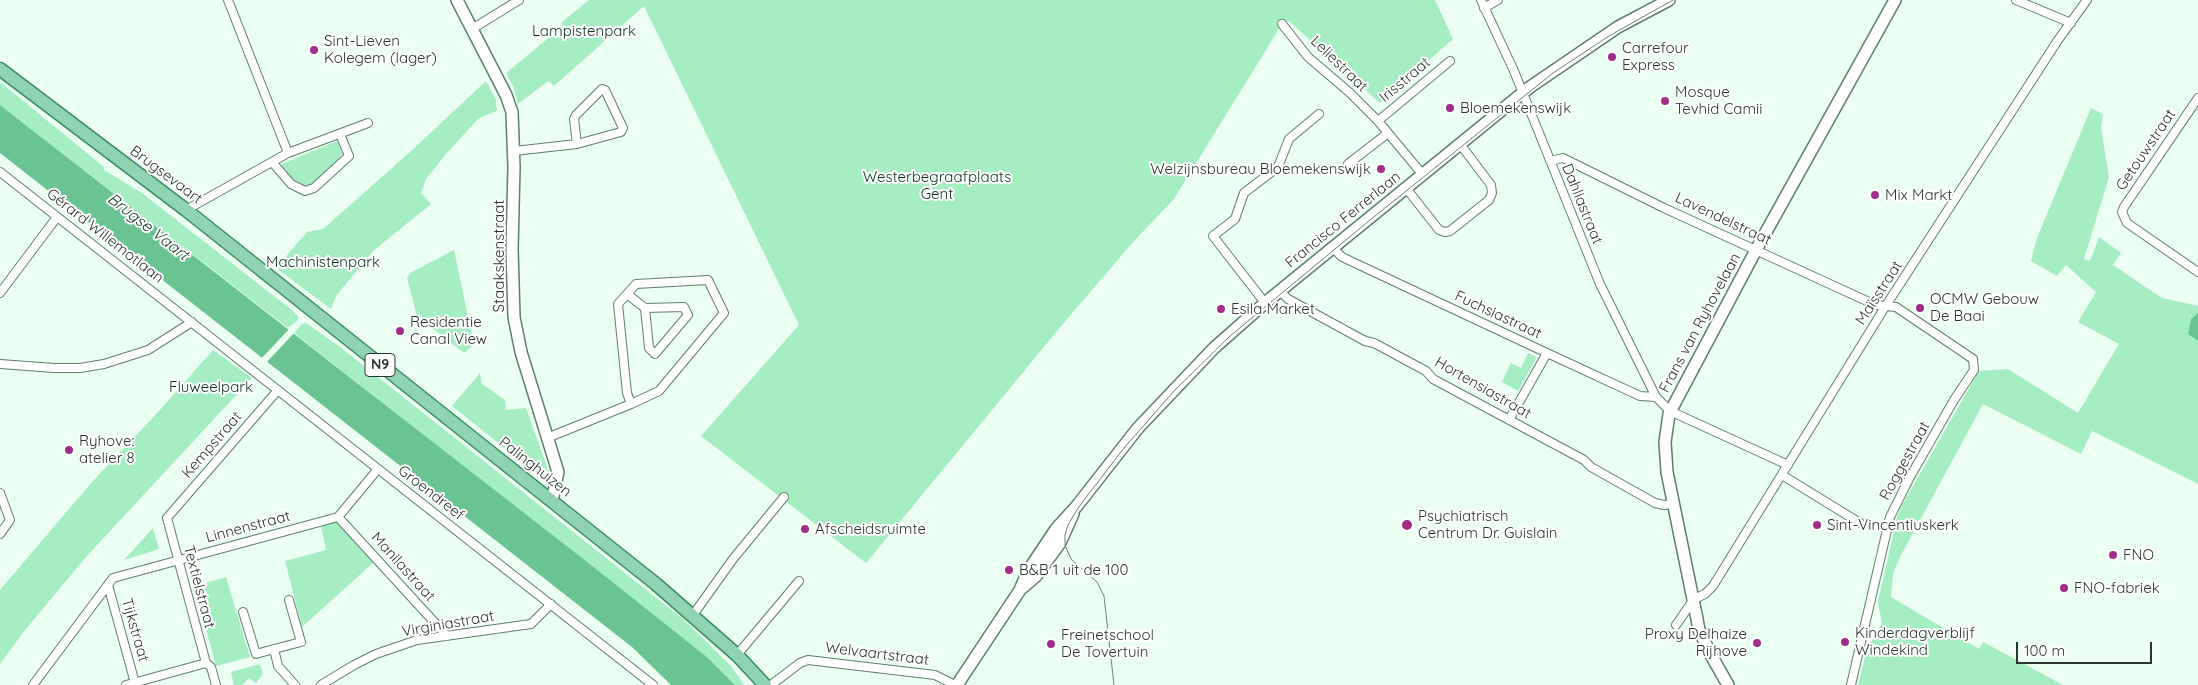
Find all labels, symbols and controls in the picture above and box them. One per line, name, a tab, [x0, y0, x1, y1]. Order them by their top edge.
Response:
park label: Lampistenpark	[532, 22, 636, 40]
place label: Sint-Lieven Kolegem (lager)	[324, 32, 437, 67]
street label: Leliestraat	[1307, 32, 1371, 96]
place label: Carrefour Express	[1622, 39, 1689, 74]
marker: Sint-Lieven Kolegem (lager)	[308, 44, 320, 56]
marker: Carrefour Express	[1606, 51, 1618, 63]
street label: Irisstraat	[1376, 54, 1434, 106]
place label: Mosque Tevhid Camii	[1675, 83, 1762, 118]
marker: Mosque Tevhid Camii	[1659, 95, 1671, 107]
place label: Bloemekenswijk	[1460, 99, 1571, 117]
marker: Bloemekenswijk	[1444, 102, 1456, 114]
street label: Getouwstraat	[2112, 106, 2180, 194]
street label: Brugsevaart	[126, 142, 206, 208]
place label: Welzijnsbureau Bloemekenswijk	[1150, 160, 1371, 178]
street label: Dahliastraat	[1558, 161, 1606, 247]
marker: Welzijnsbureau Bloemekenswijk	[1375, 163, 1387, 175]
park label: Westerbegraafplaats Gent	[863, 168, 1011, 203]
street label: Francisco Ferrerlaan	[1282, 168, 1404, 272]
street label: Gérard Willemotlaan	[43, 185, 167, 287]
place label: Mix Markt	[1885, 186, 1952, 204]
water label: Brugse Vaart	[104, 189, 192, 265]
street label: Lavendelstraat	[1672, 189, 1774, 249]
marker: Mix Markt	[1869, 189, 1881, 201]
street label: Staakskenstraat	[490, 200, 508, 312]
street label: Frans van Ryhovelaan	[1656, 250, 1744, 396]
park label: Machinistenpark	[266, 253, 380, 271]
street label: Maïsstraat	[1852, 258, 1906, 328]
street label: Fuchsiastraat	[1452, 287, 1544, 343]
place label: OCMW Gebouw De Baai	[1930, 290, 2039, 325]
place label: Esila Market	[1231, 300, 1315, 318]
marker: OCMW Gebouw De Baai	[1914, 302, 1926, 314]
marker: Esila Market	[1215, 303, 1227, 315]
place label: Residentie Canal View	[410, 313, 487, 348]
marker: Residentie Canal View	[394, 325, 406, 337]
street label: Hortensiastraat	[1432, 353, 1534, 423]
road number: N9	[365, 354, 395, 376]
park label: Fluweelpark	[169, 378, 253, 396]
street label: Kempstraat	[178, 408, 246, 482]
street label: Roggestraat	[1876, 419, 1934, 503]
place label: Ryhove: atelier 8	[79, 432, 135, 467]
street label: Palinghuizen	[495, 433, 575, 501]
marker: Ryhove: atelier 8	[63, 444, 75, 456]
street label: Groendreef	[394, 462, 468, 524]
street label: Linnenstraat	[204, 507, 292, 547]
place label: Psychiatrisch Centrum Dr. Guislain	[1418, 507, 1558, 542]
place label: Sint-Vincentiuskerk	[1827, 516, 1959, 534]
marker: Psychiatrisch Centrum Dr. Guislain	[1400, 518, 1414, 532]
marker: Sint-Vincentiuskerk	[1811, 519, 1823, 531]
place label: Afscheidsruimte	[815, 520, 926, 538]
marker: Afscheidsruimte	[799, 523, 811, 535]
street label: Manilastraat	[367, 529, 439, 605]
street label: Textielstraat	[179, 544, 219, 630]
place label: FNO	[2123, 546, 2154, 564]
marker: FNO	[2107, 549, 2119, 561]
place label: B&B 1 uit de 100	[1019, 561, 1128, 579]
marker: B&B 1 uit de 100	[1003, 564, 1015, 576]
place label: FNO-fabriek	[2074, 579, 2160, 597]
marker: FNO-fabriek	[2058, 582, 2070, 594]
street label: Tijkstraat	[117, 596, 153, 664]
street label: Virginiastraat	[400, 607, 496, 641]
place label: Kinderdagverblijf Windekind	[1855, 624, 1975, 659]
place label: Proxy Delhaize Rijhove	[1645, 625, 1747, 660]
place label: Freinetschool De Tovertuin	[1061, 626, 1154, 661]
scale bar	[2018, 632, 2154, 664]
marker: Kinderdagverblijf Windekind	[1839, 636, 1851, 648]
marker: Proxy Delhaize Rijhove	[1751, 637, 1763, 649]
marker: Freinetschool De Tovertuin	[1045, 638, 1057, 650]
street label: Welvaartstraat	[824, 639, 930, 669]
text: 100 m	[2024, 641, 2065, 660]

